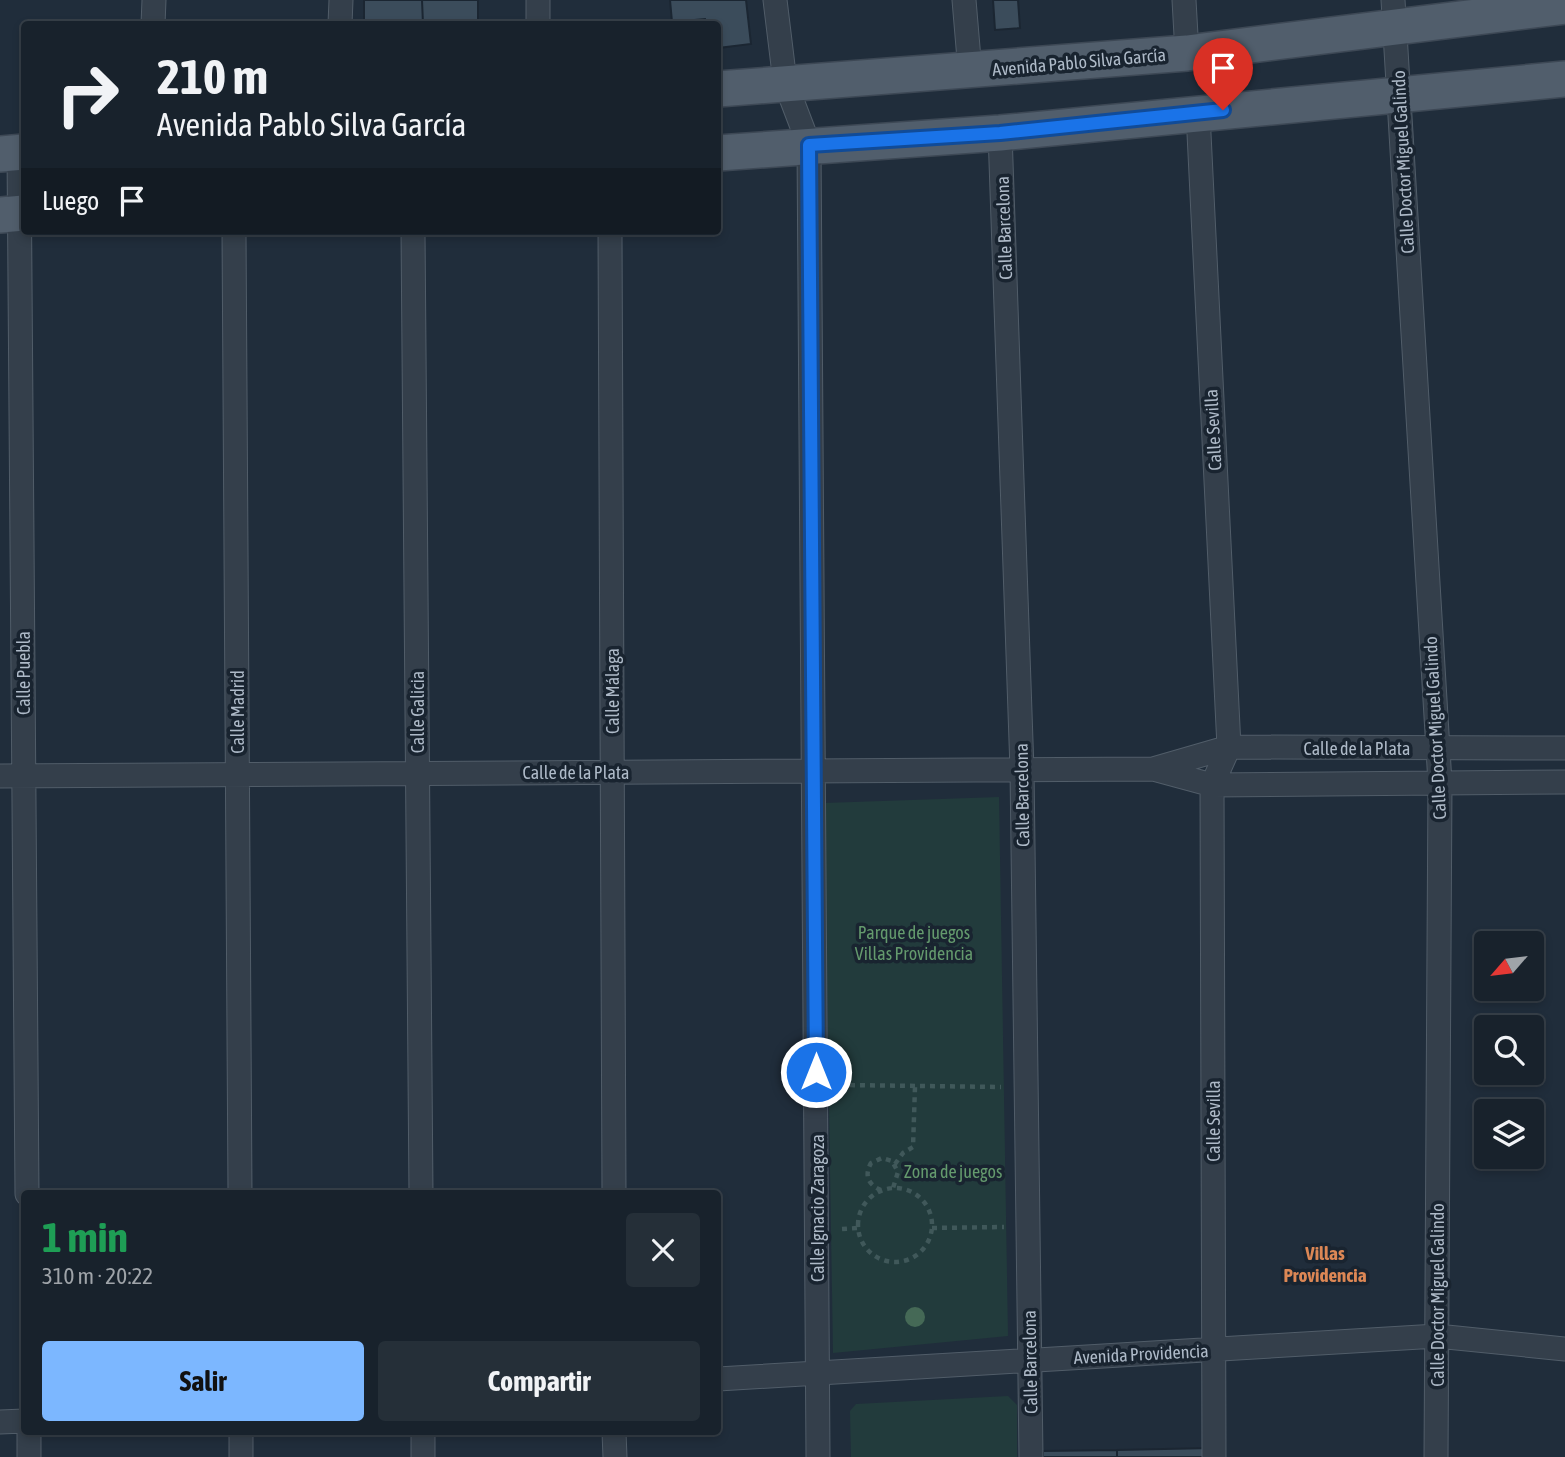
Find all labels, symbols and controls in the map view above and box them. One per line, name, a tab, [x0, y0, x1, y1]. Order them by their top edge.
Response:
pin	[1193, 38, 1253, 110]
street label: Avenida Pablo Silva García	[991, 44, 1167, 80]
text: 210 m	[157, 48, 268, 104]
icon: right	[42, 49, 133, 140]
icon: arrive	[1204, 49, 1242, 87]
street label: Calle Doctor Miguel Galindo	[1388, 70, 1418, 254]
text: Avenida Pablo Silva García	[157, 106, 467, 143]
street label: Calle Barcelona	[992, 176, 1016, 280]
icon: arrive	[113, 182, 151, 220]
text: Luego	[42, 186, 99, 216]
street label: Calle Sevilla	[1200, 389, 1226, 471]
street label: Calle Puebla	[13, 631, 34, 715]
street label: Calle Doctor Miguel Galindo	[1420, 636, 1450, 820]
street label: Calle Málaga	[602, 648, 623, 734]
street label: Calle Madrid	[227, 670, 248, 754]
street label: Calle Galicia	[407, 671, 428, 753]
street label: Calle de la Plata	[1304, 738, 1410, 759]
street label: Calle Barcelona	[1011, 743, 1033, 847]
street label: Calle de la Plata	[523, 762, 629, 783]
park label: Parque de juegos Villas Providencia	[855, 922, 973, 964]
north arrow	[1474, 931, 1544, 1001]
map controls	[1474, 931, 1544, 1169]
button: search	[1474, 1015, 1544, 1085]
position arrow	[779, 1035, 853, 1109]
street label: Calle Sevilla	[1203, 1080, 1224, 1162]
button: layers	[1474, 1099, 1544, 1169]
street label: Calle Ignacio Zaragoza	[807, 1134, 828, 1282]
park label: Zona de juegos	[904, 1161, 1002, 1182]
street label: Calle Doctor Miguel Galindo	[1427, 1203, 1448, 1387]
text: 1 min	[42, 1213, 128, 1261]
button: close	[626, 1213, 700, 1287]
district label: Villas Providencia	[1284, 1242, 1367, 1286]
text: 310 m · 20:22	[42, 1263, 153, 1289]
street label: Calle Barcelona	[1019, 1310, 1041, 1414]
street label: Avenida Providencia	[1073, 1340, 1209, 1368]
button: Salir	[42, 1341, 364, 1421]
button: Compartir	[378, 1341, 700, 1421]

